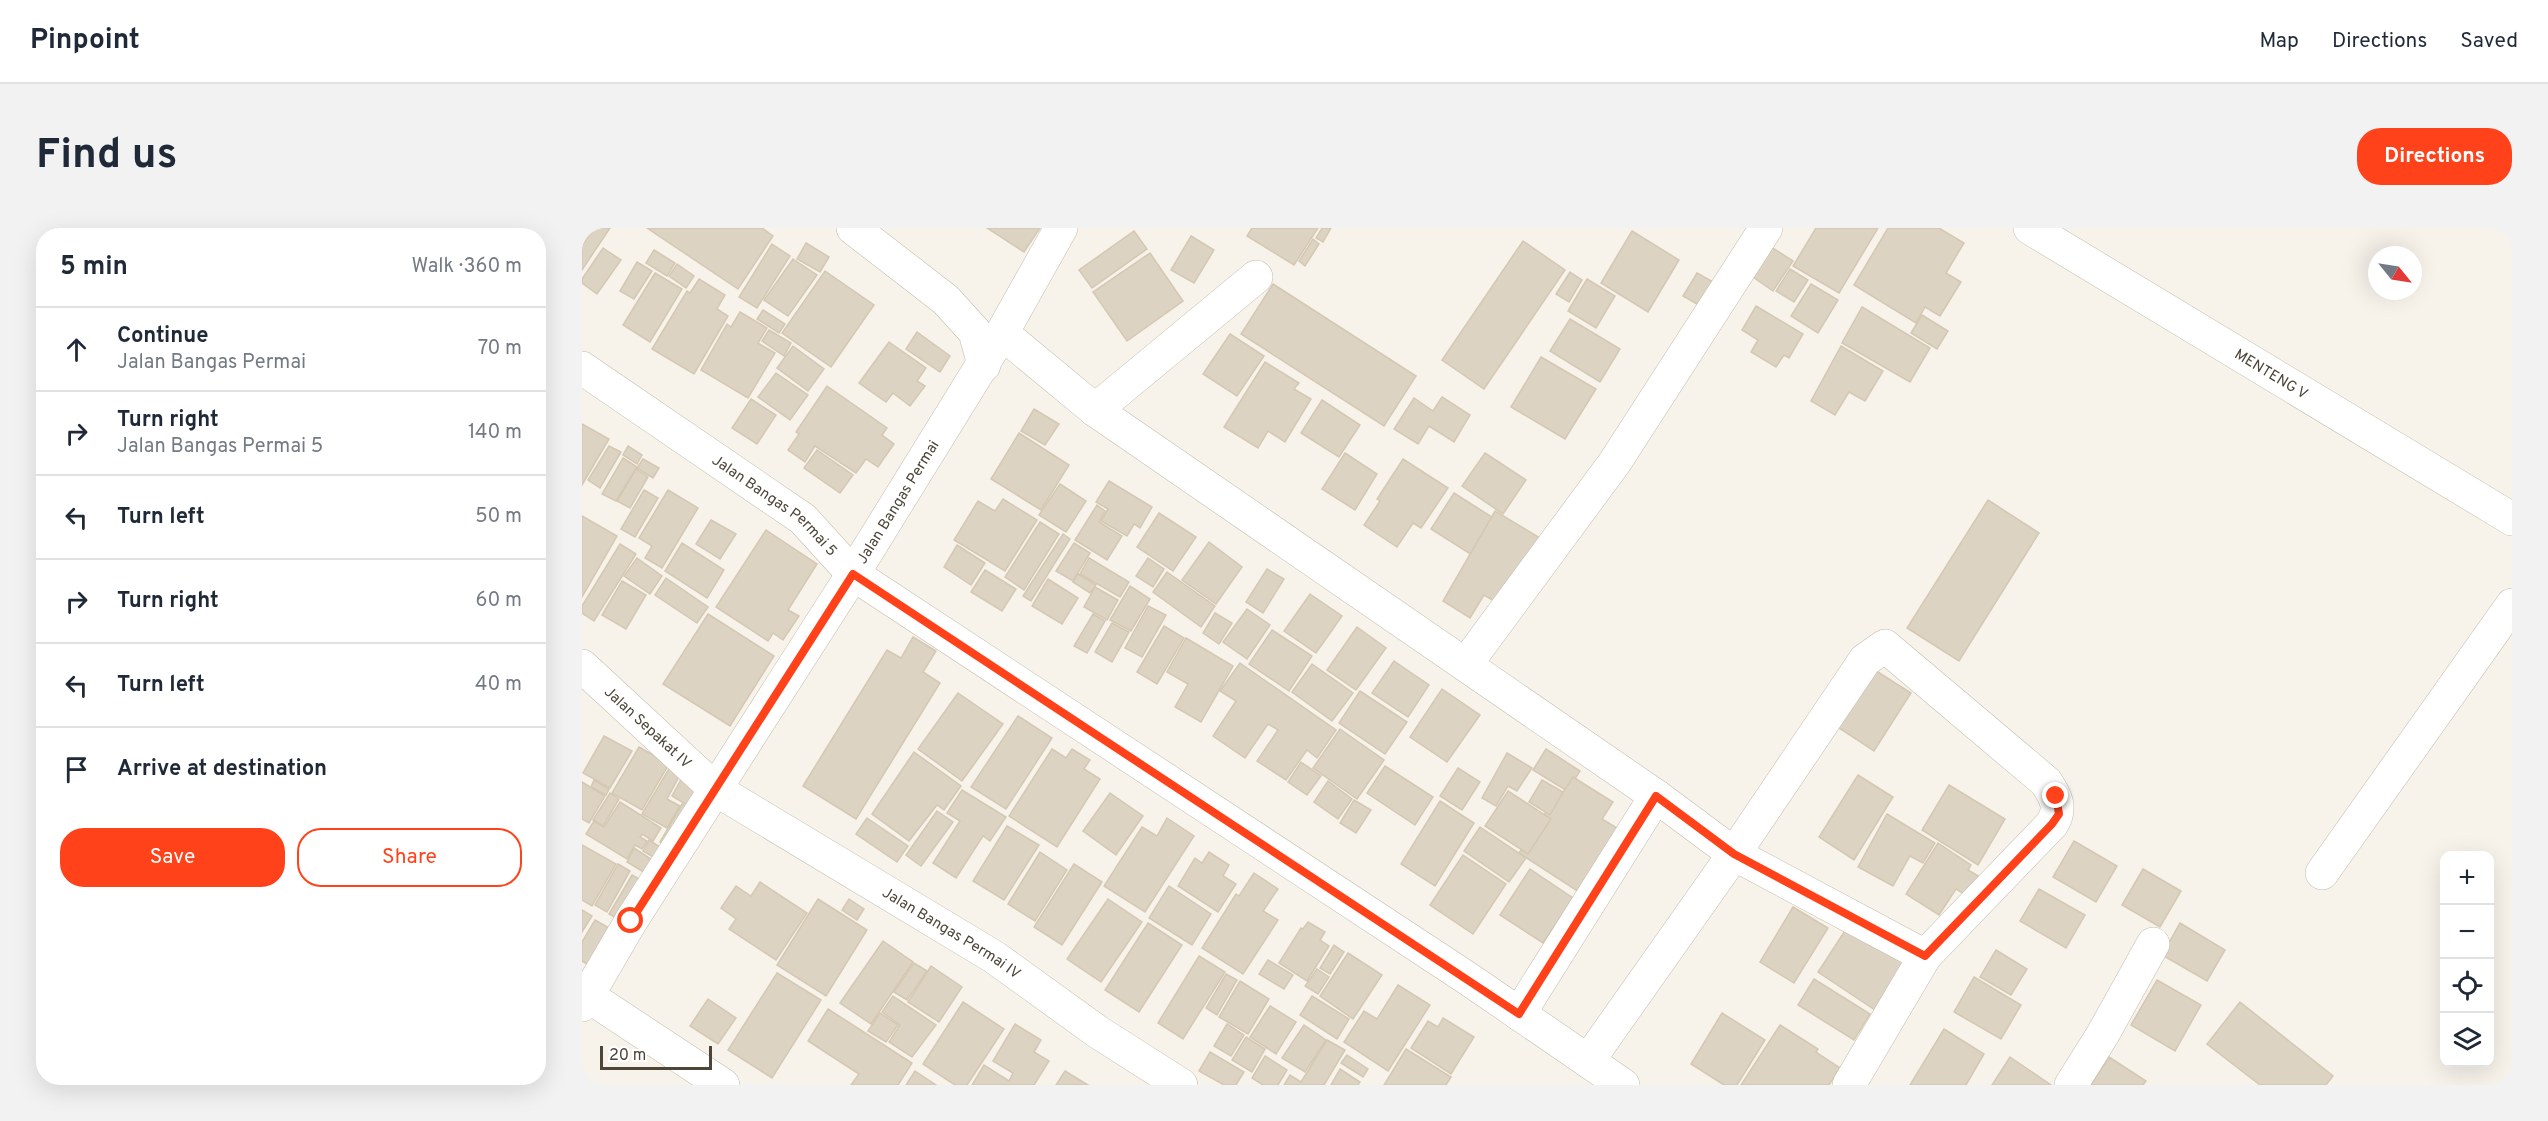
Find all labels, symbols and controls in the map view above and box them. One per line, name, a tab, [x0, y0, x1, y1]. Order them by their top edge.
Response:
text: Pinpoint	[30, 23, 140, 59]
text: Map	[2259, 28, 2299, 55]
text: Directions	[2332, 28, 2427, 55]
text: Saved	[2460, 28, 2518, 55]
button: Directions	[2357, 128, 2512, 185]
text: Find us	[36, 130, 177, 183]
north arrow	[2368, 246, 2422, 300]
text: 5 min	[60, 251, 128, 284]
text: Walk · 360 m	[411, 254, 522, 280]
text: Continue	[117, 323, 208, 350]
icon: ahead	[60, 333, 93, 366]
text: 70 m	[478, 336, 522, 362]
street label: MENTENG V	[2230, 346, 2311, 405]
text: Jalan Bangas Permai	[117, 350, 306, 376]
text: Turn right	[117, 407, 219, 434]
icon: right	[60, 417, 93, 450]
text: 140 m	[468, 420, 522, 446]
text: Jalan Bangas Permai 5	[117, 434, 323, 460]
street label: Jalan Bangas Permai	[853, 437, 944, 568]
street label: Jalan Bangas Permai 5	[708, 451, 840, 561]
icon: left	[60, 501, 93, 534]
text: Turn left	[117, 504, 205, 531]
text: 50 m	[475, 504, 522, 530]
icon: right	[60, 585, 93, 618]
text: Turn right	[117, 588, 219, 615]
text: 60 m	[476, 588, 522, 614]
icon: left	[60, 669, 93, 702]
text: Turn left	[117, 672, 205, 699]
text: 40 m	[475, 672, 522, 698]
street label: Jalan Sepakat IV	[599, 683, 695, 773]
icon: arrive	[60, 753, 93, 786]
text: Arrive at destination	[117, 756, 327, 783]
route end	[2042, 782, 2068, 808]
button: Save	[60, 828, 285, 887]
button: Share	[297, 828, 522, 887]
map controls	[2440, 851, 2494, 1067]
button: +	[2440, 851, 2494, 905]
street label: Jalan Bangas Permai IV	[878, 884, 1024, 984]
button: −	[2440, 905, 2494, 959]
route start	[617, 907, 643, 933]
button: locate	[2440, 959, 2494, 1013]
button: layers	[2440, 1013, 2494, 1067]
scale bar	[600, 1043, 712, 1070]
text: 20 m	[609, 1046, 646, 1066]

